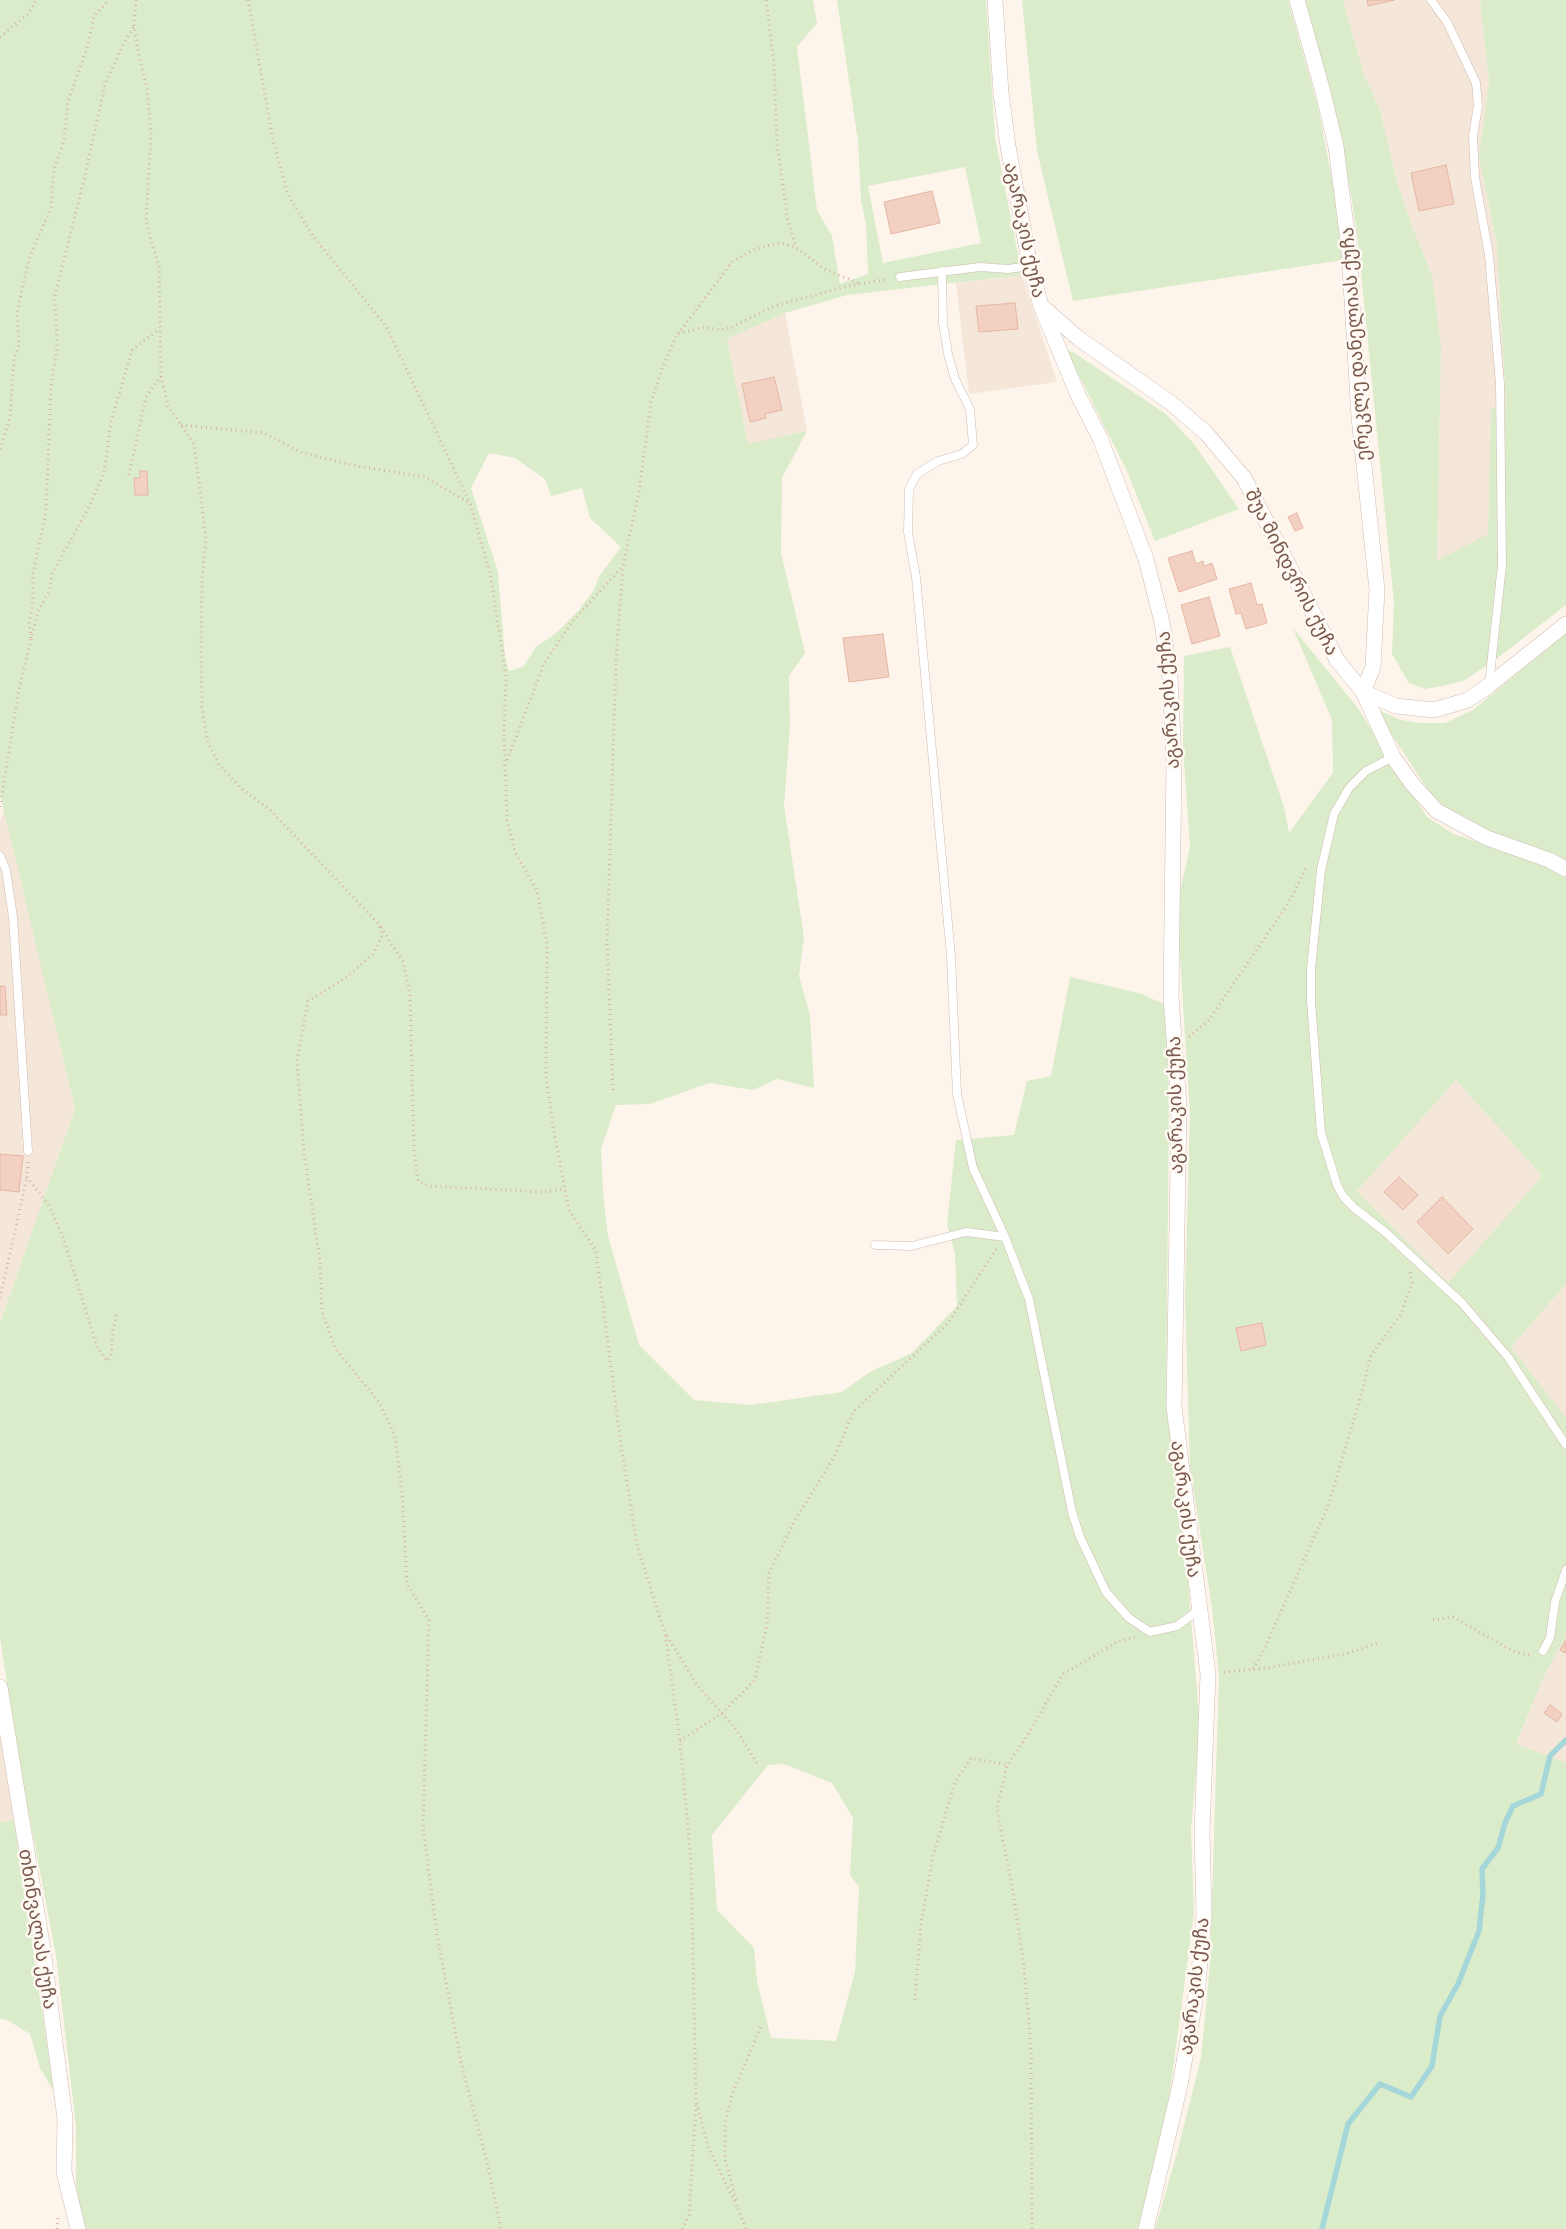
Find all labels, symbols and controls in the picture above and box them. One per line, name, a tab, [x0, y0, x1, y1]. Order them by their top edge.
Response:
street label: აგარაკის ქუჩა	[999, 160, 1051, 300]
street label: ერეკლე დანელიას ქუჩა	[1335, 226, 1375, 462]
street label: შუა მინდვრის ქუჩა	[1240, 485, 1344, 659]
street label: აგარაკის ქუჩა	[1152, 630, 1184, 770]
street label: აგარაკის ქუჩა	[1162, 1036, 1188, 1174]
street label: აგარაკის ქუჩა	[1166, 1439, 1206, 1579]
street label: თხინვალას ქუჩა	[14, 1847, 62, 2011]
street label: აგარაკის ქუჩა	[1174, 1916, 1214, 2056]

